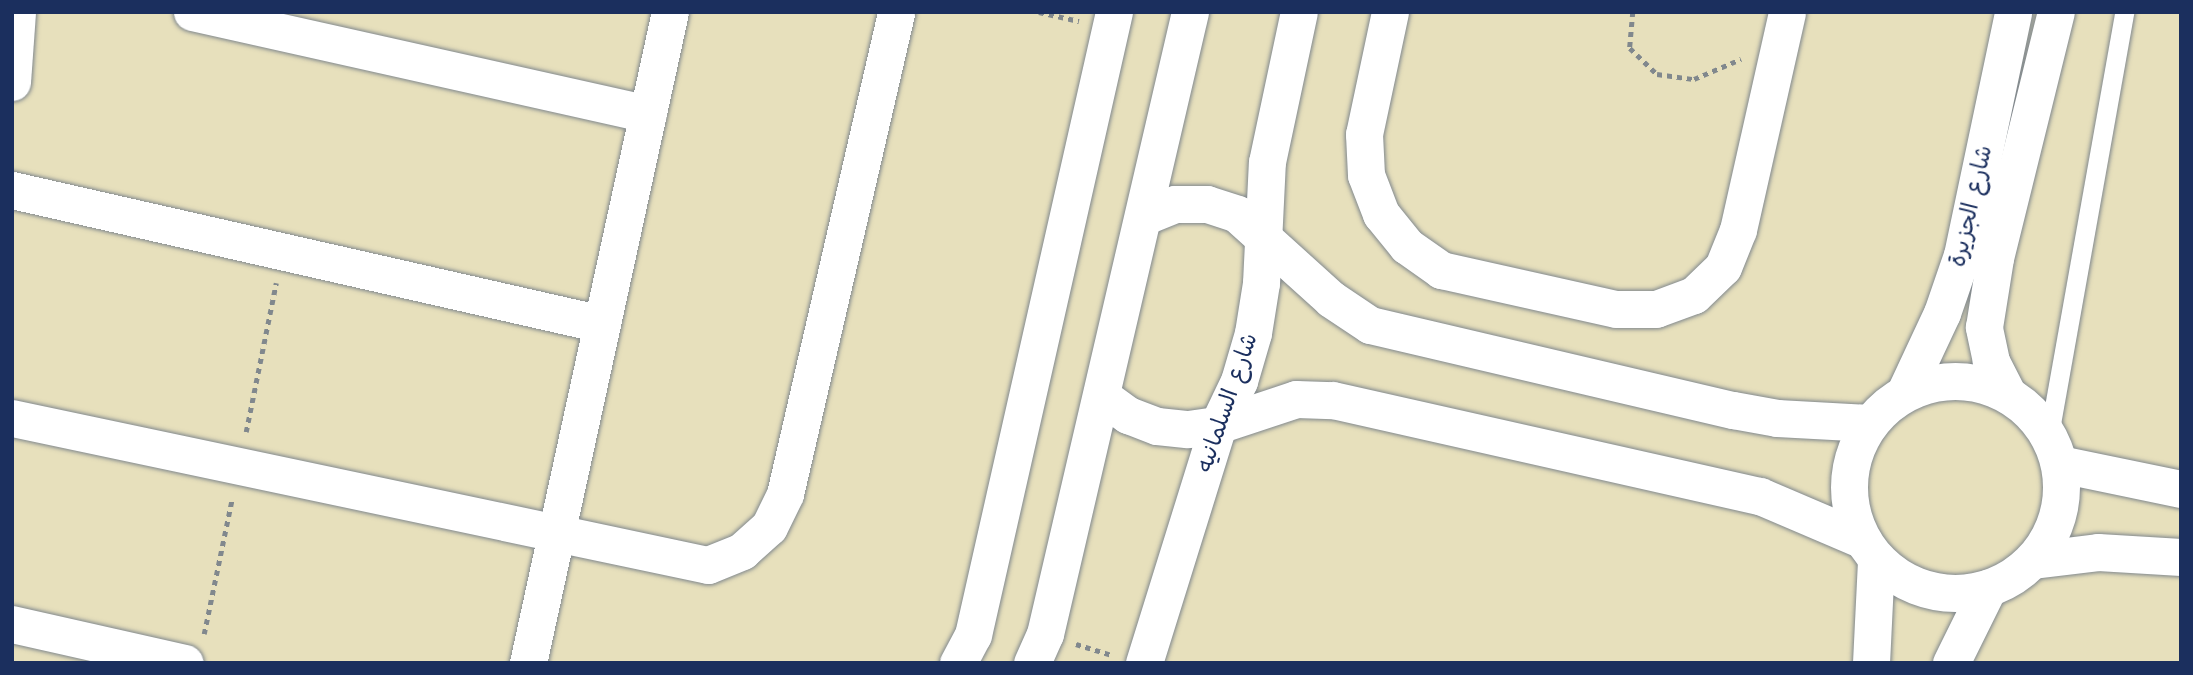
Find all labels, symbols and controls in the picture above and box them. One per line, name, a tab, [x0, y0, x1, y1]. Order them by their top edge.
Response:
street label: شارع الجزيرة	[1944, 143, 1998, 269]
street label: شارع السلمانيه	[1190, 330, 1264, 476]

